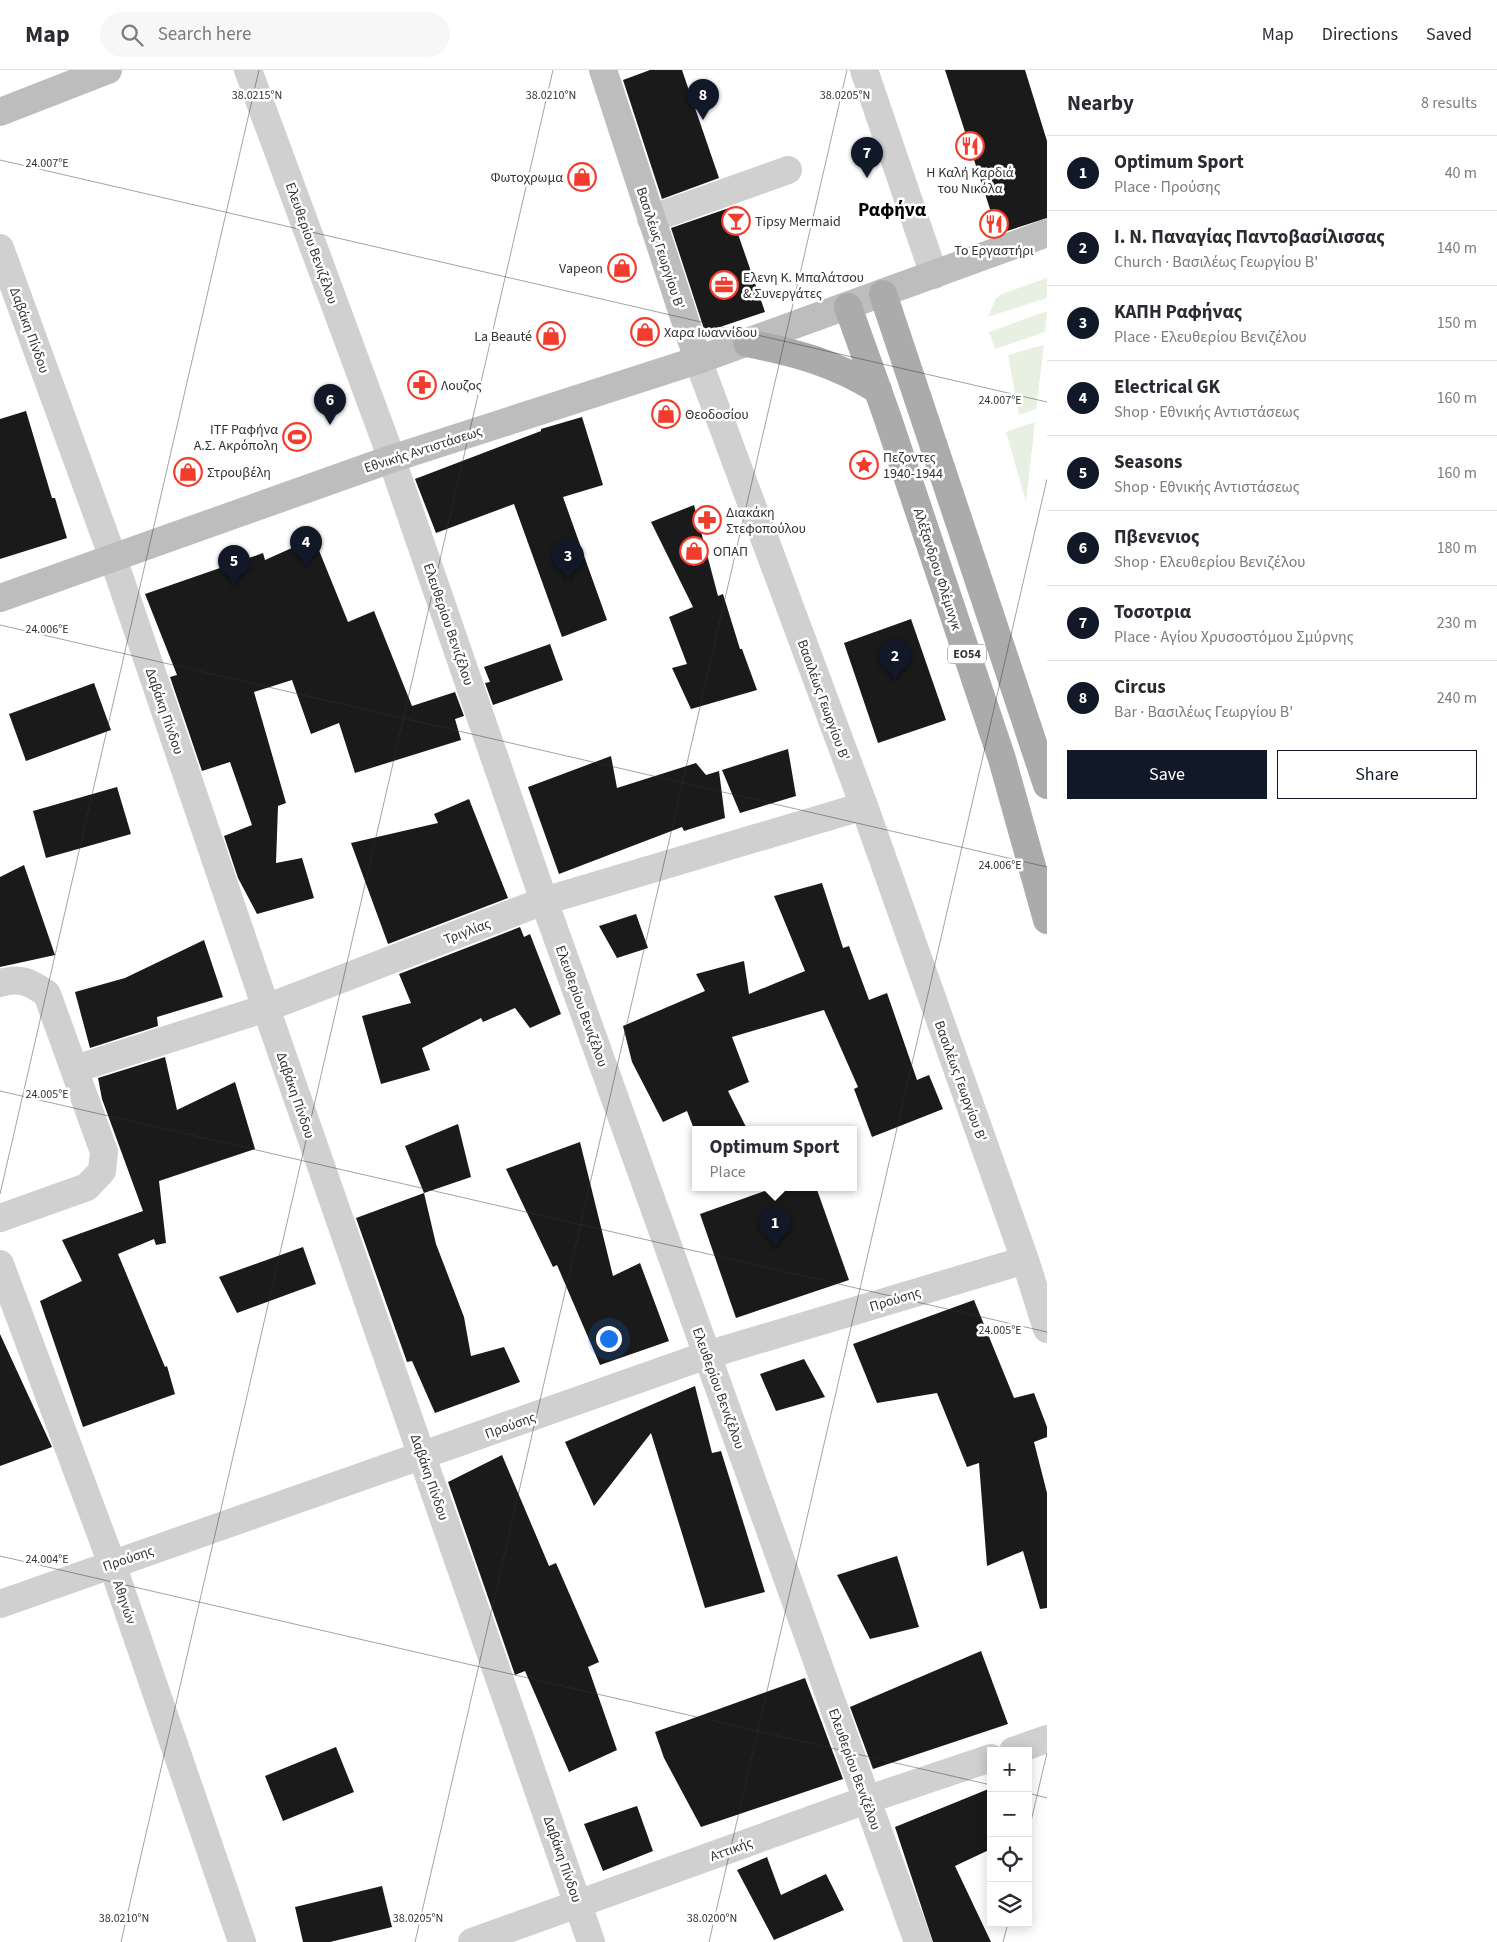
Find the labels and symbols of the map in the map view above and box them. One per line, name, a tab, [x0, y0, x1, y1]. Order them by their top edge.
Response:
pin: 8	[687, 79, 719, 120]
text: 38.0215°N	[232, 87, 282, 104]
text: 38.0210°N	[526, 87, 576, 104]
text: 38.0205°N	[820, 87, 870, 104]
restaurant icon: Η Καλή Καρδιά του Νικόλα	[955, 131, 985, 161]
pin: 7	[851, 137, 883, 178]
text: 24.007°E	[25, 155, 69, 172]
shop icon: Φωτοχρωμα	[567, 162, 597, 192]
place label: Η Καλή Καρδιά του Νικόλα	[926, 163, 1014, 199]
place label: Φωτοχρωμα	[490, 168, 563, 188]
street label: Ελευθερίου Βενιζέλου	[280, 180, 342, 307]
street label: Βασιλέως Γεωργίου Β'	[631, 185, 689, 312]
district label: Ραφήνα	[858, 197, 927, 224]
bar icon: Tipsy Mermaid	[721, 206, 751, 236]
restaurant icon: Το Εργαστήρι	[979, 209, 1009, 239]
place label: Tipsy Mermaid	[755, 212, 841, 232]
place label: Το Εργαστήρι	[954, 241, 1034, 261]
shop icon: Vapeon	[607, 253, 637, 283]
place label: Vapeon	[559, 259, 603, 279]
place label: Ελενη Κ. Μπαλάτσου & Συνεργάτες	[743, 268, 864, 304]
office icon: Ελενη Κ. Μπαλάτσου & Συνεργάτες	[709, 270, 739, 300]
street label: Δαβάκη Πίνδου	[4, 285, 54, 376]
shop icon: Χαρα Ιωαννίδου	[630, 317, 660, 347]
shop icon: La Beauté	[536, 321, 566, 351]
place label: Χαρα Ιωαννίδου	[664, 323, 757, 343]
place label: La Beauté	[474, 327, 532, 347]
pharmacy icon: Λουζος	[407, 370, 437, 400]
place label: Λουζος	[441, 376, 482, 396]
pin: 6	[314, 384, 346, 425]
text: 24.007°E	[978, 392, 1022, 409]
shop icon: Θεοδοσίου	[651, 399, 681, 429]
place label: Θεοδοσίου	[685, 405, 749, 425]
place label: ITF Ραφήνα Α.Σ. Ακρόπολη	[194, 420, 278, 456]
street label: Εθνικής Αντιστάσεως	[362, 421, 485, 478]
sports icon: ITF Ραφήνα Α.Σ. Ακρόπολη	[282, 422, 312, 452]
place label: Πεζοντες 1940-1944	[883, 448, 943, 484]
place icon: Πεζοντες 1940-1944	[849, 450, 879, 480]
shop icon: Στρουβέλη	[173, 457, 203, 487]
place label: Στρουβέλη	[207, 463, 271, 483]
place label: Διακάκη Στεφοπούλου	[726, 503, 806, 539]
pharmacy icon: Διακάκη Στεφοπούλου	[692, 505, 722, 535]
street label: Αλέξανδρου Φλέμινγκ	[908, 506, 966, 633]
pin: 4	[290, 526, 322, 567]
shop icon: ΟΠΑΠ	[679, 536, 709, 566]
pin: 3	[552, 540, 584, 581]
place label: ΟΠΑΠ	[713, 542, 748, 562]
pin: 5	[218, 545, 250, 586]
street label: Ελευθερίου Βενιζέλου	[418, 561, 478, 688]
text: 24.006°E	[25, 621, 69, 638]
street label: Βασιλέως Γεωργίου Β'	[792, 637, 854, 764]
pin: 2	[879, 640, 911, 681]
road number: ΕΟ54	[948, 644, 986, 664]
street label: Δαβάκη Πίνδου	[140, 665, 188, 757]
text: 24.006°E	[978, 857, 1022, 874]
street label: Τριγλίας	[441, 914, 494, 950]
street label: Ελευθερίου Βενιζέλου	[550, 943, 612, 1070]
street label: Βασιλέως Γεωργίου Β'	[929, 1018, 991, 1145]
street label: Δαβάκη Πίνδου	[271, 1049, 319, 1141]
text: 24.005°E	[25, 1086, 69, 1103]
pin: 1	[759, 1207, 791, 1248]
street label: Προύσης	[867, 1283, 923, 1317]
text: 24.005°E	[978, 1322, 1022, 1339]
street label: Ελευθερίου Βενιζέλου	[687, 1325, 749, 1452]
your location	[596, 1326, 622, 1352]
street label: Προύσης	[482, 1408, 538, 1444]
street label: Δαβάκη Πίνδου	[405, 1431, 453, 1523]
street label: Προύσης	[100, 1541, 156, 1577]
text: 24.004°E	[25, 1551, 69, 1568]
street label: Αθηνών	[107, 1578, 141, 1627]
street label: Ελευθερίου Βενιζέλου	[823, 1706, 885, 1833]
street label: Δαβάκη Πίνδου	[538, 1813, 586, 1905]
street label: Αττικής	[707, 1833, 755, 1867]
text: 38.0210°N	[99, 1910, 149, 1927]
text: 38.0205°N	[393, 1910, 443, 1927]
text: 38.0200°N	[687, 1910, 737, 1927]

